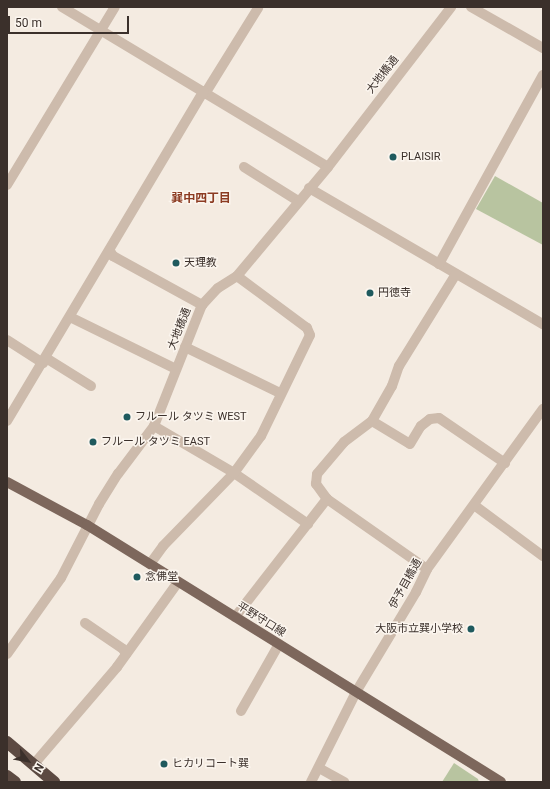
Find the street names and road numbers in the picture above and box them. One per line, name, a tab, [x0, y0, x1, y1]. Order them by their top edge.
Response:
street label: 大地橋通	[364, 54, 402, 96]
street label: 大地橋通	[166, 306, 194, 352]
street label: 伊予目橋通	[387, 557, 425, 611]
street label: 平野守口線	[234, 600, 288, 640]

